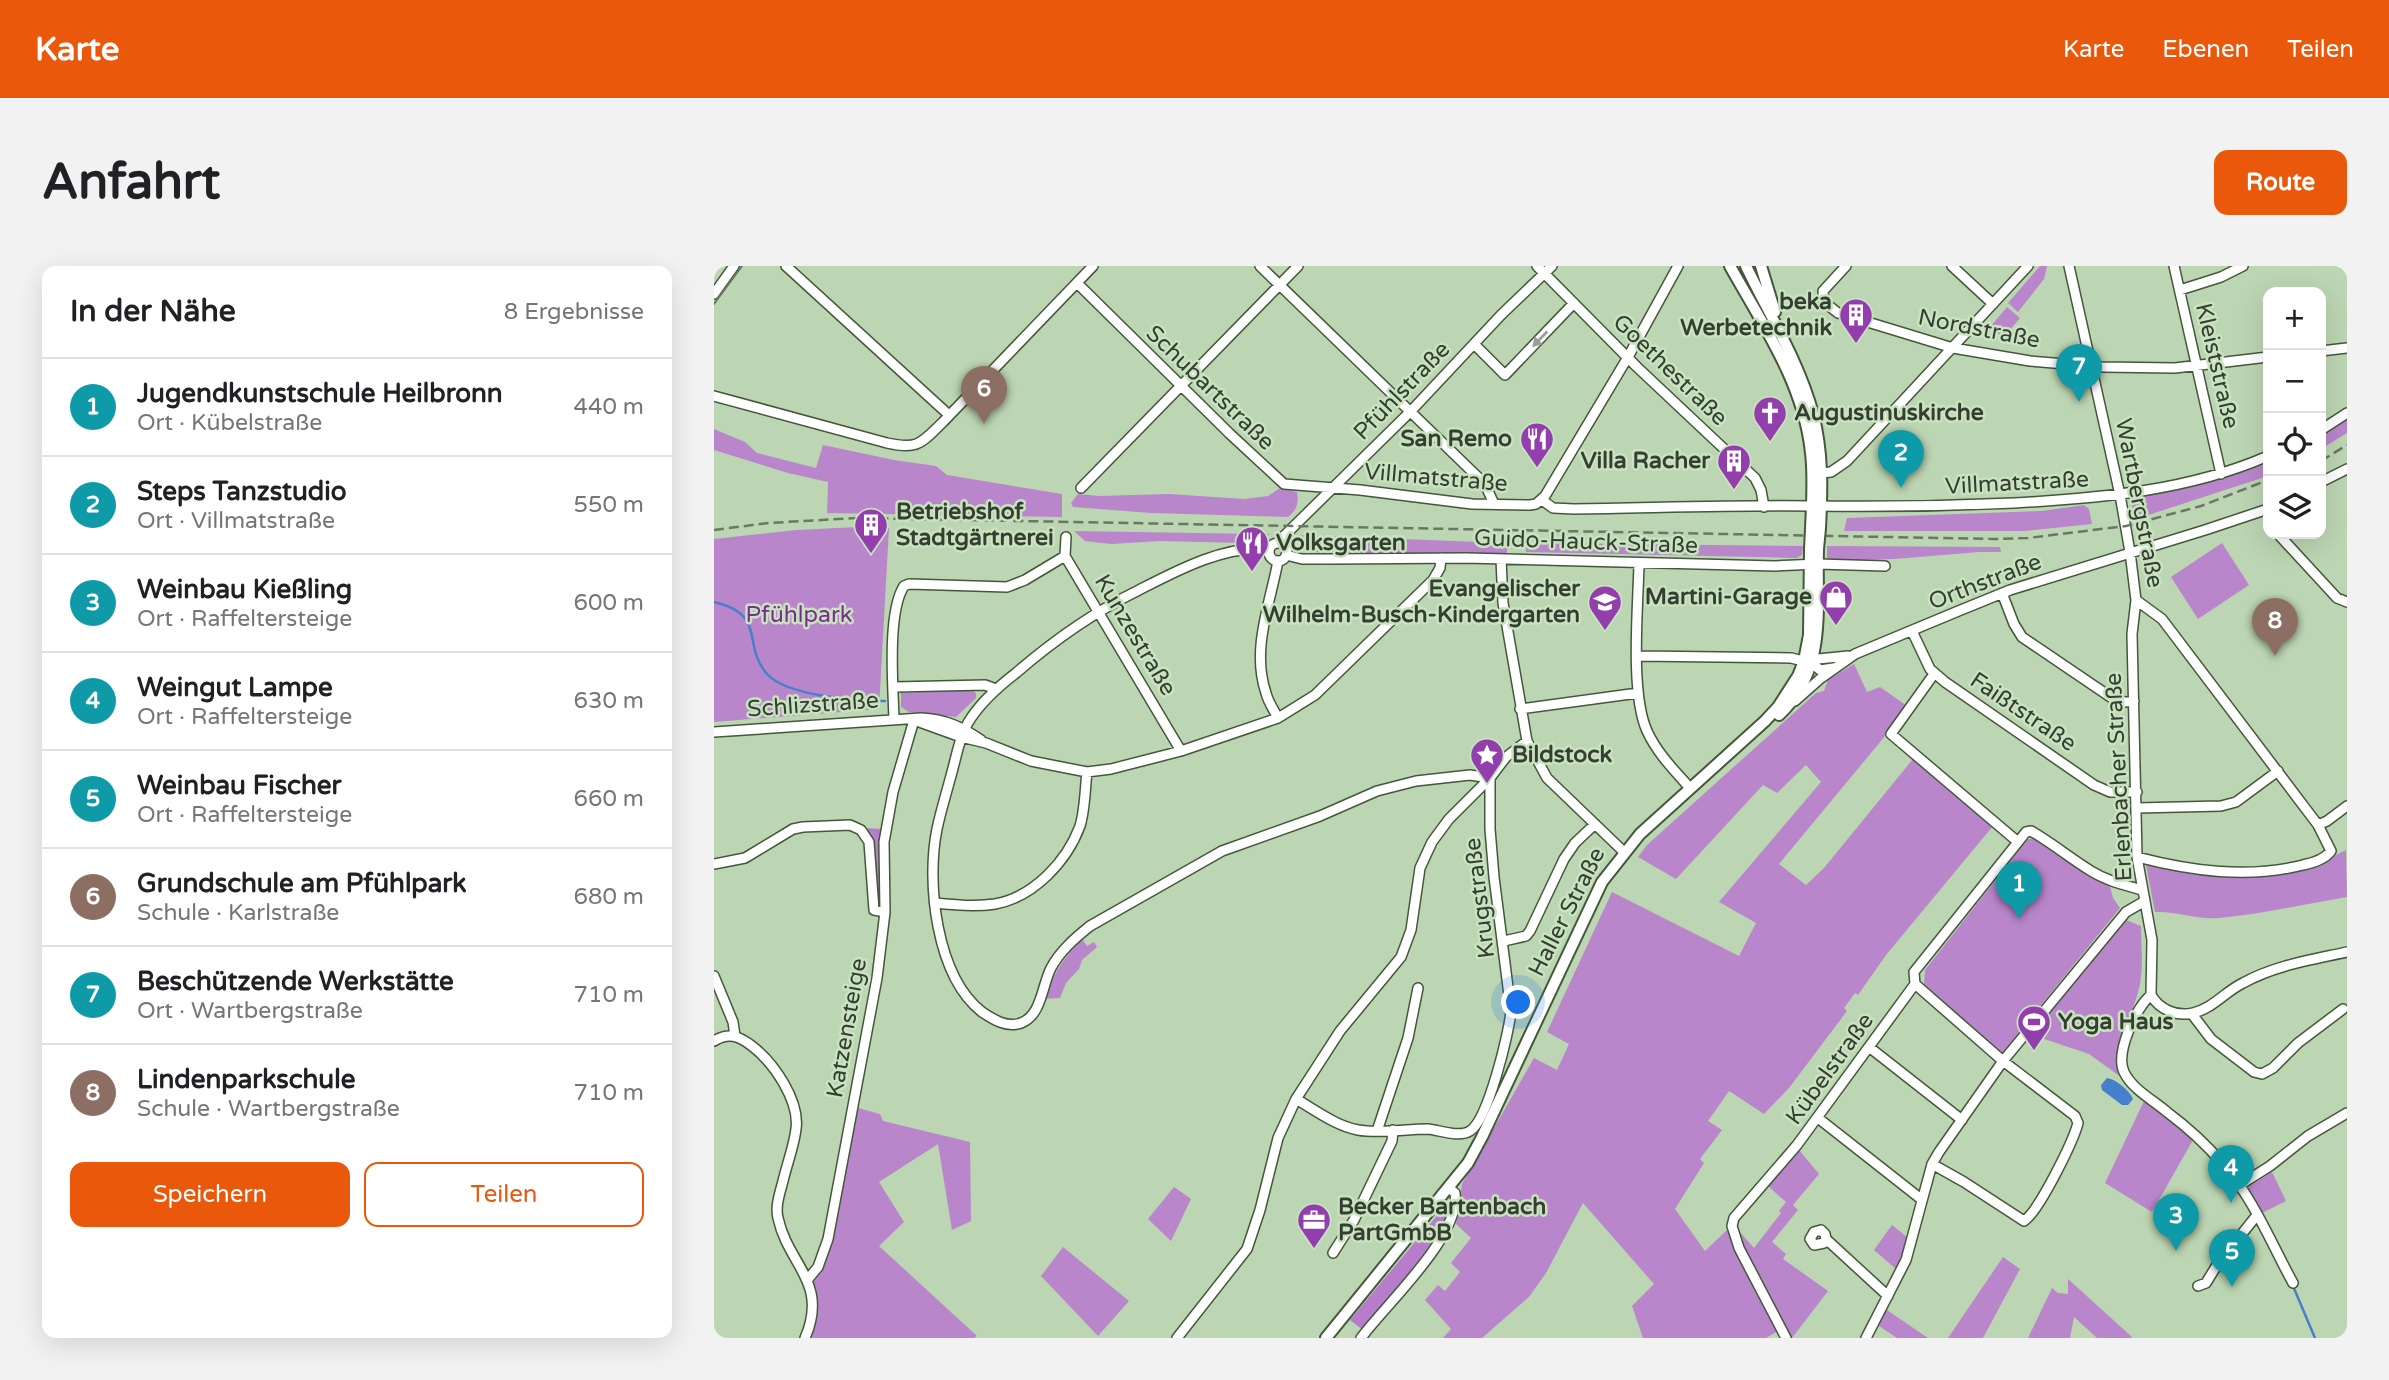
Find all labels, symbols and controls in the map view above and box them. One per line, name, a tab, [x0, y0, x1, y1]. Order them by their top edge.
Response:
text: Karte	[35, 30, 119, 69]
text: Karte	[2063, 35, 2124, 64]
text: Ebenen	[2162, 35, 2249, 64]
text: Teilen	[2287, 35, 2354, 64]
button: Route	[2214, 150, 2347, 215]
text: Anfahrt	[42, 153, 220, 212]
map controls	[2263, 287, 2326, 539]
button: +	[2263, 287, 2326, 350]
place label: beka Werbetechnik	[1680, 288, 1832, 342]
text: In der Nähe	[70, 293, 236, 330]
building icon: beka Werbetechnik	[1837, 296, 1875, 345]
text: 8 Ergebnisse	[504, 298, 644, 326]
street label: Kleiststraße	[2189, 300, 2245, 432]
street label: Nordstraße	[1916, 303, 2042, 355]
street label: Goethestraße	[1607, 308, 1733, 432]
street label: Schubartstraße	[1140, 320, 1280, 456]
one-way arrow	[1532, 330, 1548, 347]
street label: Pfühlstraße	[1348, 336, 1456, 446]
pin: 7	[2056, 344, 2102, 402]
button: −	[2263, 350, 2326, 413]
pin: 6	[961, 366, 1007, 424]
text: Jugendkunstschule Heilbronn	[137, 378, 503, 409]
text: 1	[86, 393, 100, 421]
text: 440 m	[574, 393, 644, 421]
church icon: Augustinuskirche	[1751, 394, 1789, 443]
place label: Augustinuskirche	[1794, 399, 1984, 427]
text: Ort · Kübelstraße	[137, 409, 322, 437]
button: locate	[2263, 413, 2326, 476]
street label: Wartbergstraße	[2109, 416, 2169, 590]
restaurant icon: San Remo	[1518, 420, 1556, 469]
place label: San Remo	[1400, 425, 1512, 453]
pin: 2	[1878, 430, 1924, 488]
building icon: Villa Racher	[1715, 442, 1753, 491]
place label: Villa Racher	[1581, 447, 1711, 475]
street label: Villmatstraße	[1363, 458, 1509, 498]
street label: Villmatstraße	[1944, 465, 2090, 501]
text: Steps Tanzstudio	[137, 476, 347, 507]
button: layers	[2263, 476, 2326, 539]
text: 2	[86, 491, 100, 519]
text: 550 m	[574, 491, 644, 519]
place label: Betriebshof Stadtgärtnerei	[896, 498, 1054, 552]
building icon: Betriebshof Stadtgärtnerei	[852, 506, 890, 555]
text: Ort · Villmatstraße	[137, 507, 335, 535]
restaurant icon: Volksgarten	[1233, 524, 1271, 573]
street label: Guido-Hauck-Straße	[1473, 524, 1699, 560]
place label: Volksgarten	[1276, 529, 1406, 557]
street label: Orthstraße	[1925, 548, 2045, 616]
street label: Kunzestraße	[1088, 569, 1182, 701]
text: Weinbau Kießling	[137, 574, 352, 605]
place label: Evangelischer Wilhelm-Busch-Kindergarten	[1263, 575, 1581, 629]
shop icon: Martini-Garage	[1817, 578, 1855, 627]
school or university icon: Evangelischer Wilhelm-Busch-Kindergarten	[1586, 583, 1624, 632]
place label: Martini-Garage	[1645, 583, 1812, 611]
text: 3	[86, 589, 100, 617]
text: 600 m	[574, 589, 644, 617]
pin: 8	[2252, 598, 2298, 656]
park label: Pfühlpark	[746, 601, 852, 629]
text: Ort · Raffeltersteige	[137, 605, 352, 633]
street label: Faißtstraße	[1965, 666, 2081, 758]
text: Weingut Lampe	[137, 672, 333, 703]
street label: Erlenbacher Straße	[2100, 672, 2138, 882]
street label: Schlizstraße	[746, 686, 880, 724]
text: 4	[86, 687, 100, 715]
text: 630 m	[574, 687, 644, 715]
text: Ort · Raffeltersteige	[137, 703, 352, 731]
place icon: Bildstock	[1468, 736, 1506, 785]
place label: Bildstock	[1512, 741, 1613, 769]
text: Weinbau Fischer	[137, 770, 342, 801]
text: 5	[86, 785, 100, 813]
text: 660 m	[574, 785, 644, 813]
text: Ort · Raffeltersteige	[137, 801, 352, 829]
street label: Krugstraße	[1459, 836, 1501, 960]
street label: Haller Straße	[1523, 843, 1611, 981]
pin: 1	[1996, 861, 2042, 919]
text: Grundschule am Pfühlpark	[137, 868, 467, 899]
text: 6	[86, 883, 100, 911]
text: 680 m	[574, 883, 644, 911]
text: Schule · Karlstraße	[137, 899, 339, 927]
street label: Katzensteige	[821, 956, 873, 1100]
text: Beschützende Werkstätte	[137, 966, 454, 997]
text: 7	[86, 981, 100, 1009]
text: 710 m	[574, 981, 644, 1009]
your location	[1501, 985, 1535, 1019]
text: Ort · Wartbergstraße	[137, 997, 363, 1025]
sports icon: Yoga Haus	[2015, 1003, 2053, 1052]
street label: Kübelstraße	[1780, 1008, 1880, 1130]
place label: Yoga Haus	[2058, 1008, 2174, 1036]
text: Lindenparkschule	[137, 1064, 355, 1095]
text: 8	[86, 1079, 100, 1107]
text: 710 m	[574, 1079, 644, 1107]
text: Schule · Wartbergstraße	[137, 1095, 400, 1123]
pin: 4	[2208, 1145, 2254, 1203]
button: Speichern	[70, 1162, 350, 1227]
button: Teilen	[364, 1162, 644, 1227]
place label: Becker Bartenbach PartGmbB	[1338, 1193, 1546, 1247]
pin: 3	[2153, 1193, 2199, 1251]
office icon: Becker Bartenbach PartGmbB	[1295, 1201, 1333, 1250]
pin: 5	[2209, 1229, 2255, 1287]

